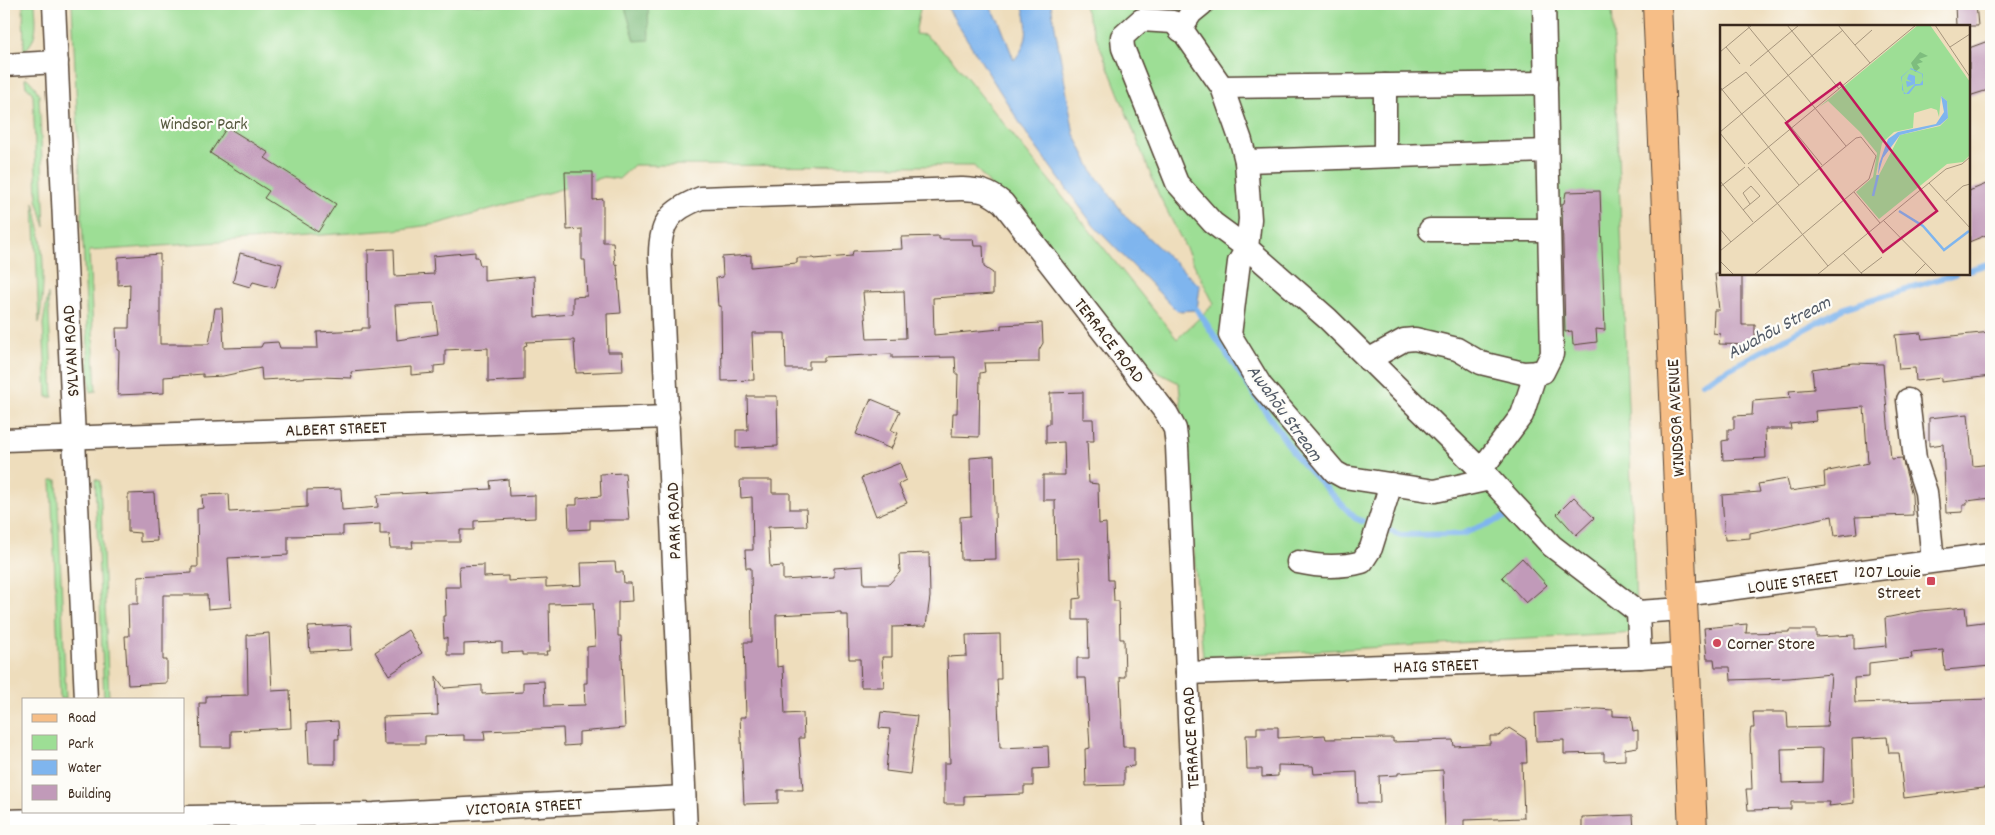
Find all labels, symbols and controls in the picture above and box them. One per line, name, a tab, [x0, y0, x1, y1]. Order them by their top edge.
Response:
inset map	[1720, 25, 1970, 275]
park label: Windsor Park	[160, 113, 248, 138]
water label: Awahōu Stream	[1723, 290, 1837, 368]
street label: TERRACE ROAD	[1067, 294, 1149, 389]
street label: SYLVAN ROAD	[58, 304, 87, 397]
street label: WINDSOR AVENUE	[1662, 358, 1693, 477]
water label: Awahōu Stream	[1239, 360, 1328, 469]
street label: ALBERT STREET	[285, 416, 387, 445]
street label: PARK ROAD	[662, 482, 689, 560]
place label: 1207 Louie Street	[1854, 561, 1921, 607]
street label: LOUIE STREET	[1746, 565, 1840, 602]
marker: 1207 Louie Street	[1925, 575, 1937, 587]
place label: Corner Store	[1727, 633, 1815, 658]
marker: Corner Store	[1711, 637, 1723, 649]
street label: HAIG STREET	[1393, 654, 1479, 681]
street label: TERRACE ROAD	[1177, 686, 1208, 790]
legend	[22, 698, 185, 812]
text: Road	[68, 708, 96, 730]
text: Park	[68, 734, 94, 756]
text: Water	[68, 758, 102, 780]
text: Building	[68, 784, 111, 806]
street label: VICTORIA STREET	[465, 793, 583, 824]

